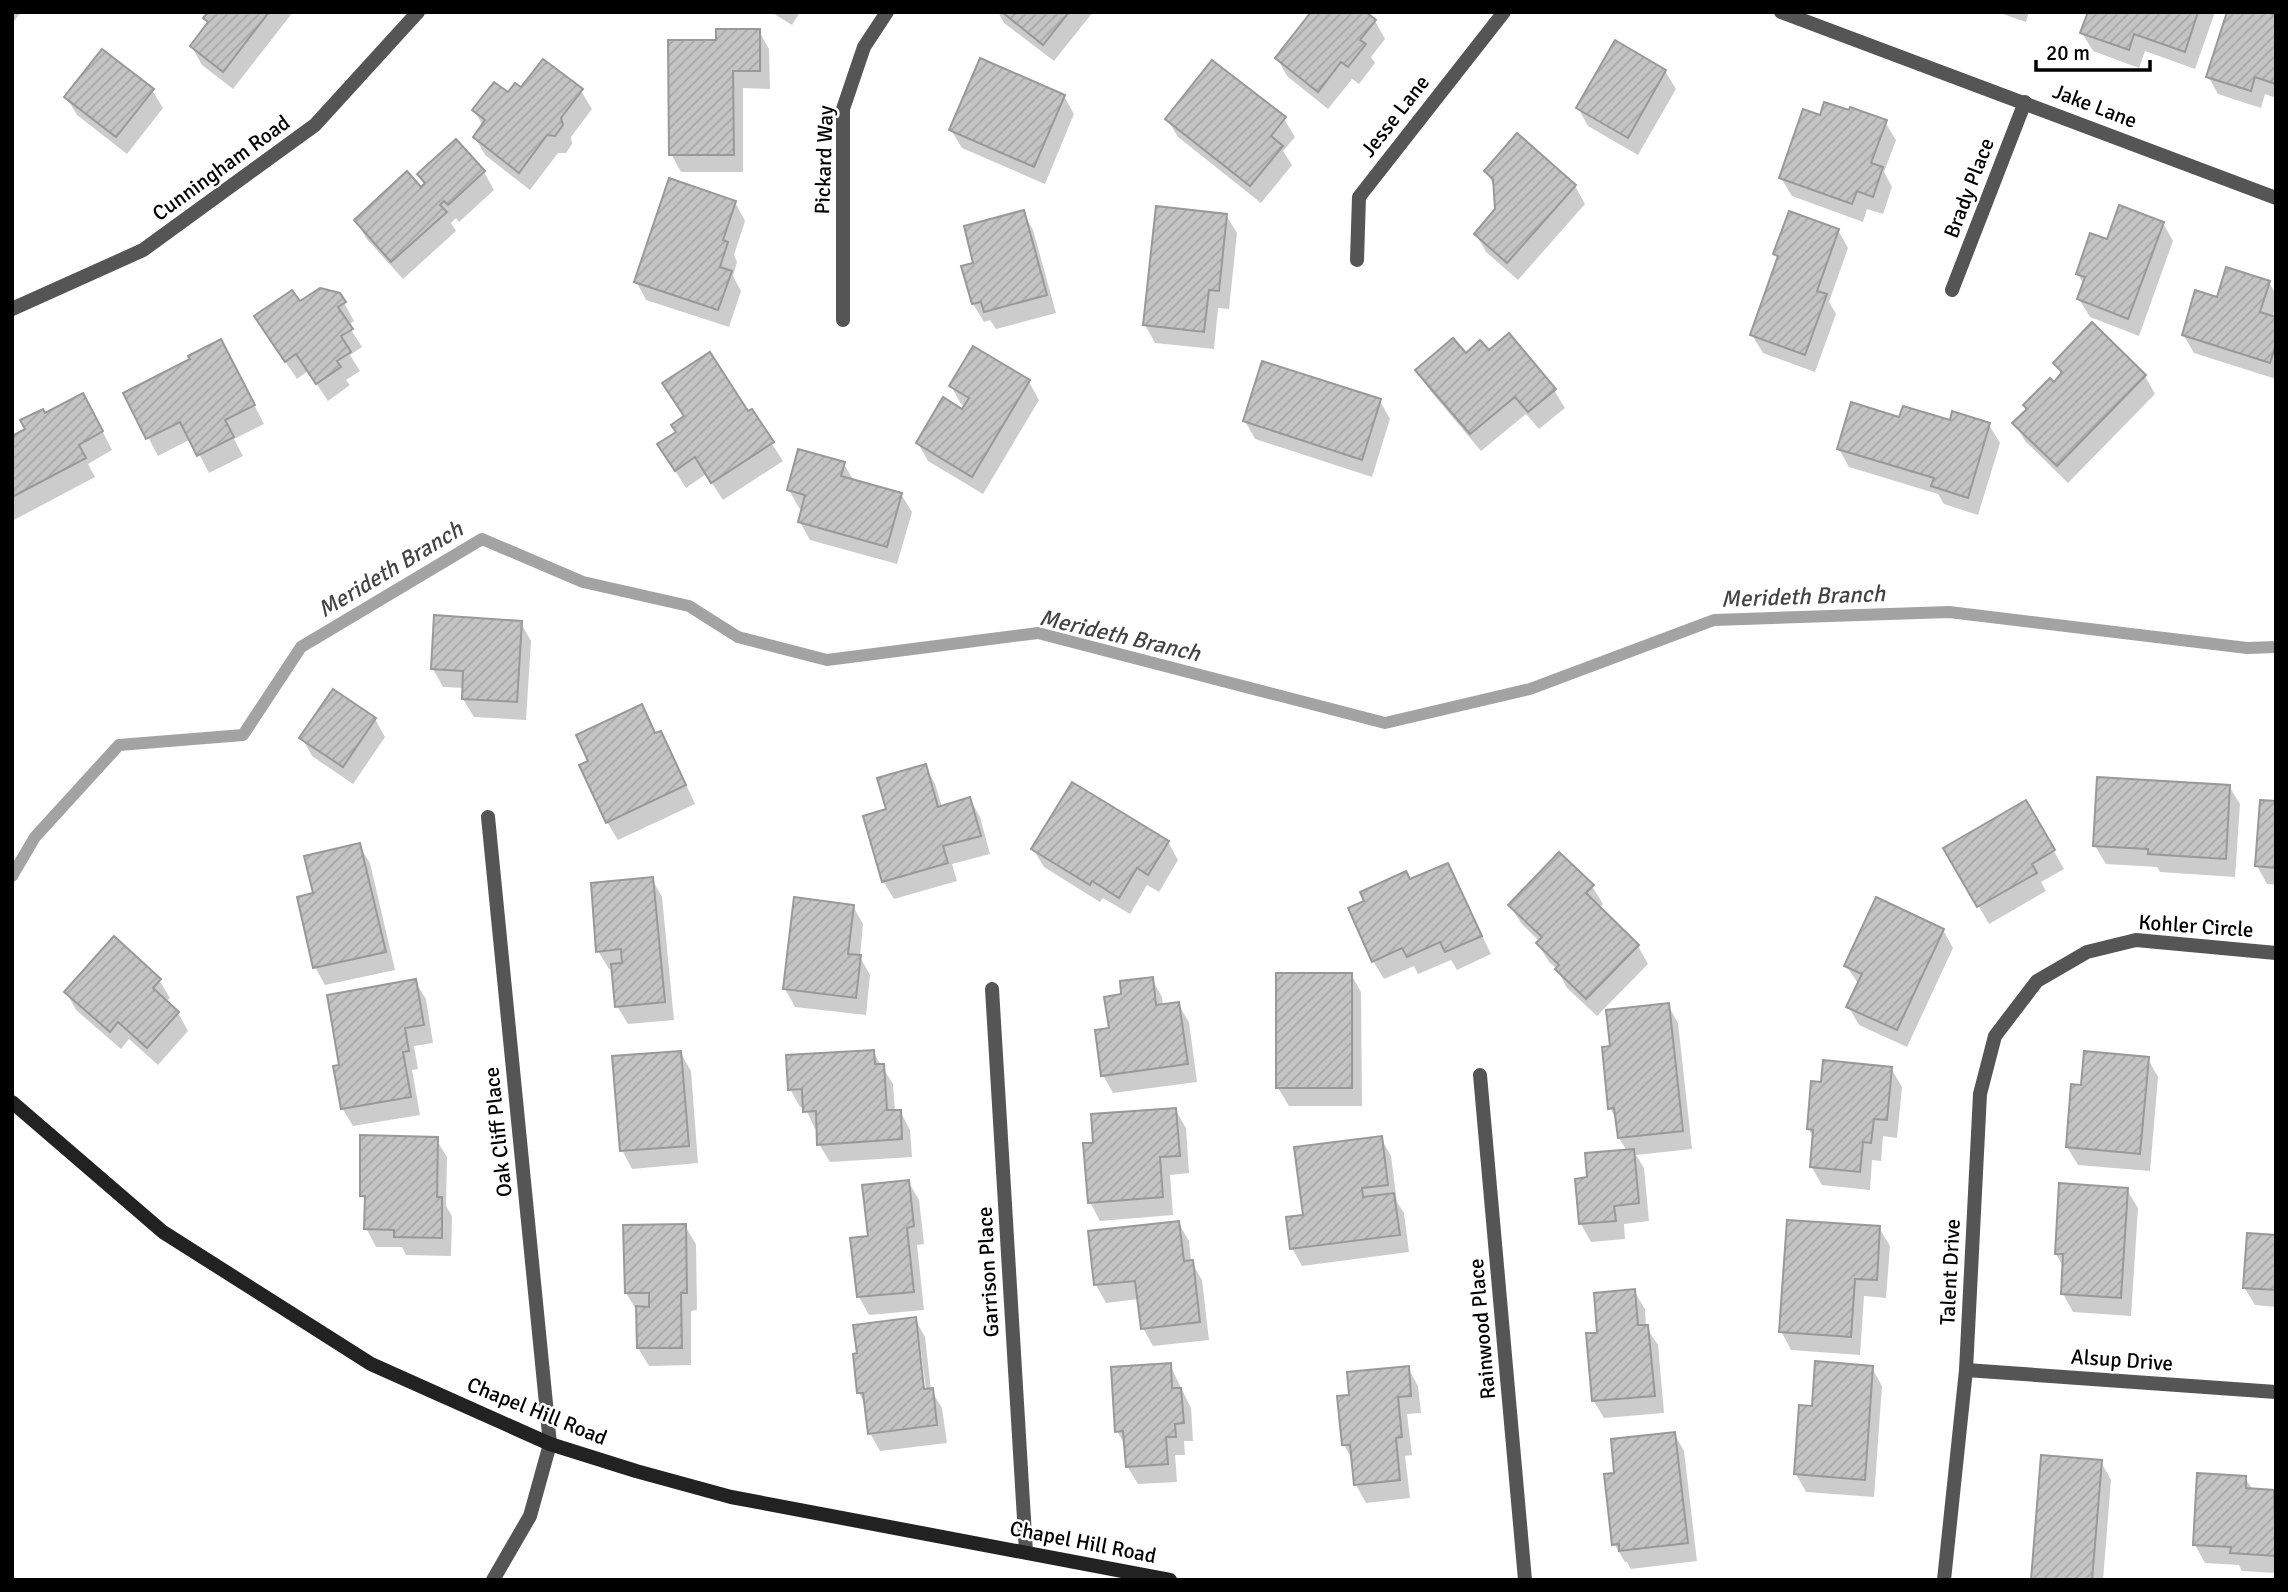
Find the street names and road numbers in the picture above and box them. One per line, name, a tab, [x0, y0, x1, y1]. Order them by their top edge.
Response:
street label: Jesse Lane	[1355, 70, 1435, 162]
street label: Jake Lane	[2049, 78, 2141, 134]
street label: Pickard Way	[809, 105, 839, 215]
street label: Cunningham Road	[147, 109, 295, 227]
street label: Brady Place	[1938, 134, 2000, 242]
street label: Kohler Circle	[2138, 909, 2254, 943]
street label: Oak Cliff Place	[478, 1066, 518, 1198]
street label: Garrison Place	[972, 1206, 1004, 1338]
street label: Talent Drive	[1934, 1218, 1966, 1326]
street label: Rainwood Place	[1463, 1257, 1501, 1401]
street label: Alsup Drive	[2070, 1343, 2174, 1377]
street label: Chapel Hill Road	[463, 1371, 611, 1451]
street label: Chapel Hill Road	[1008, 1515, 1158, 1569]

